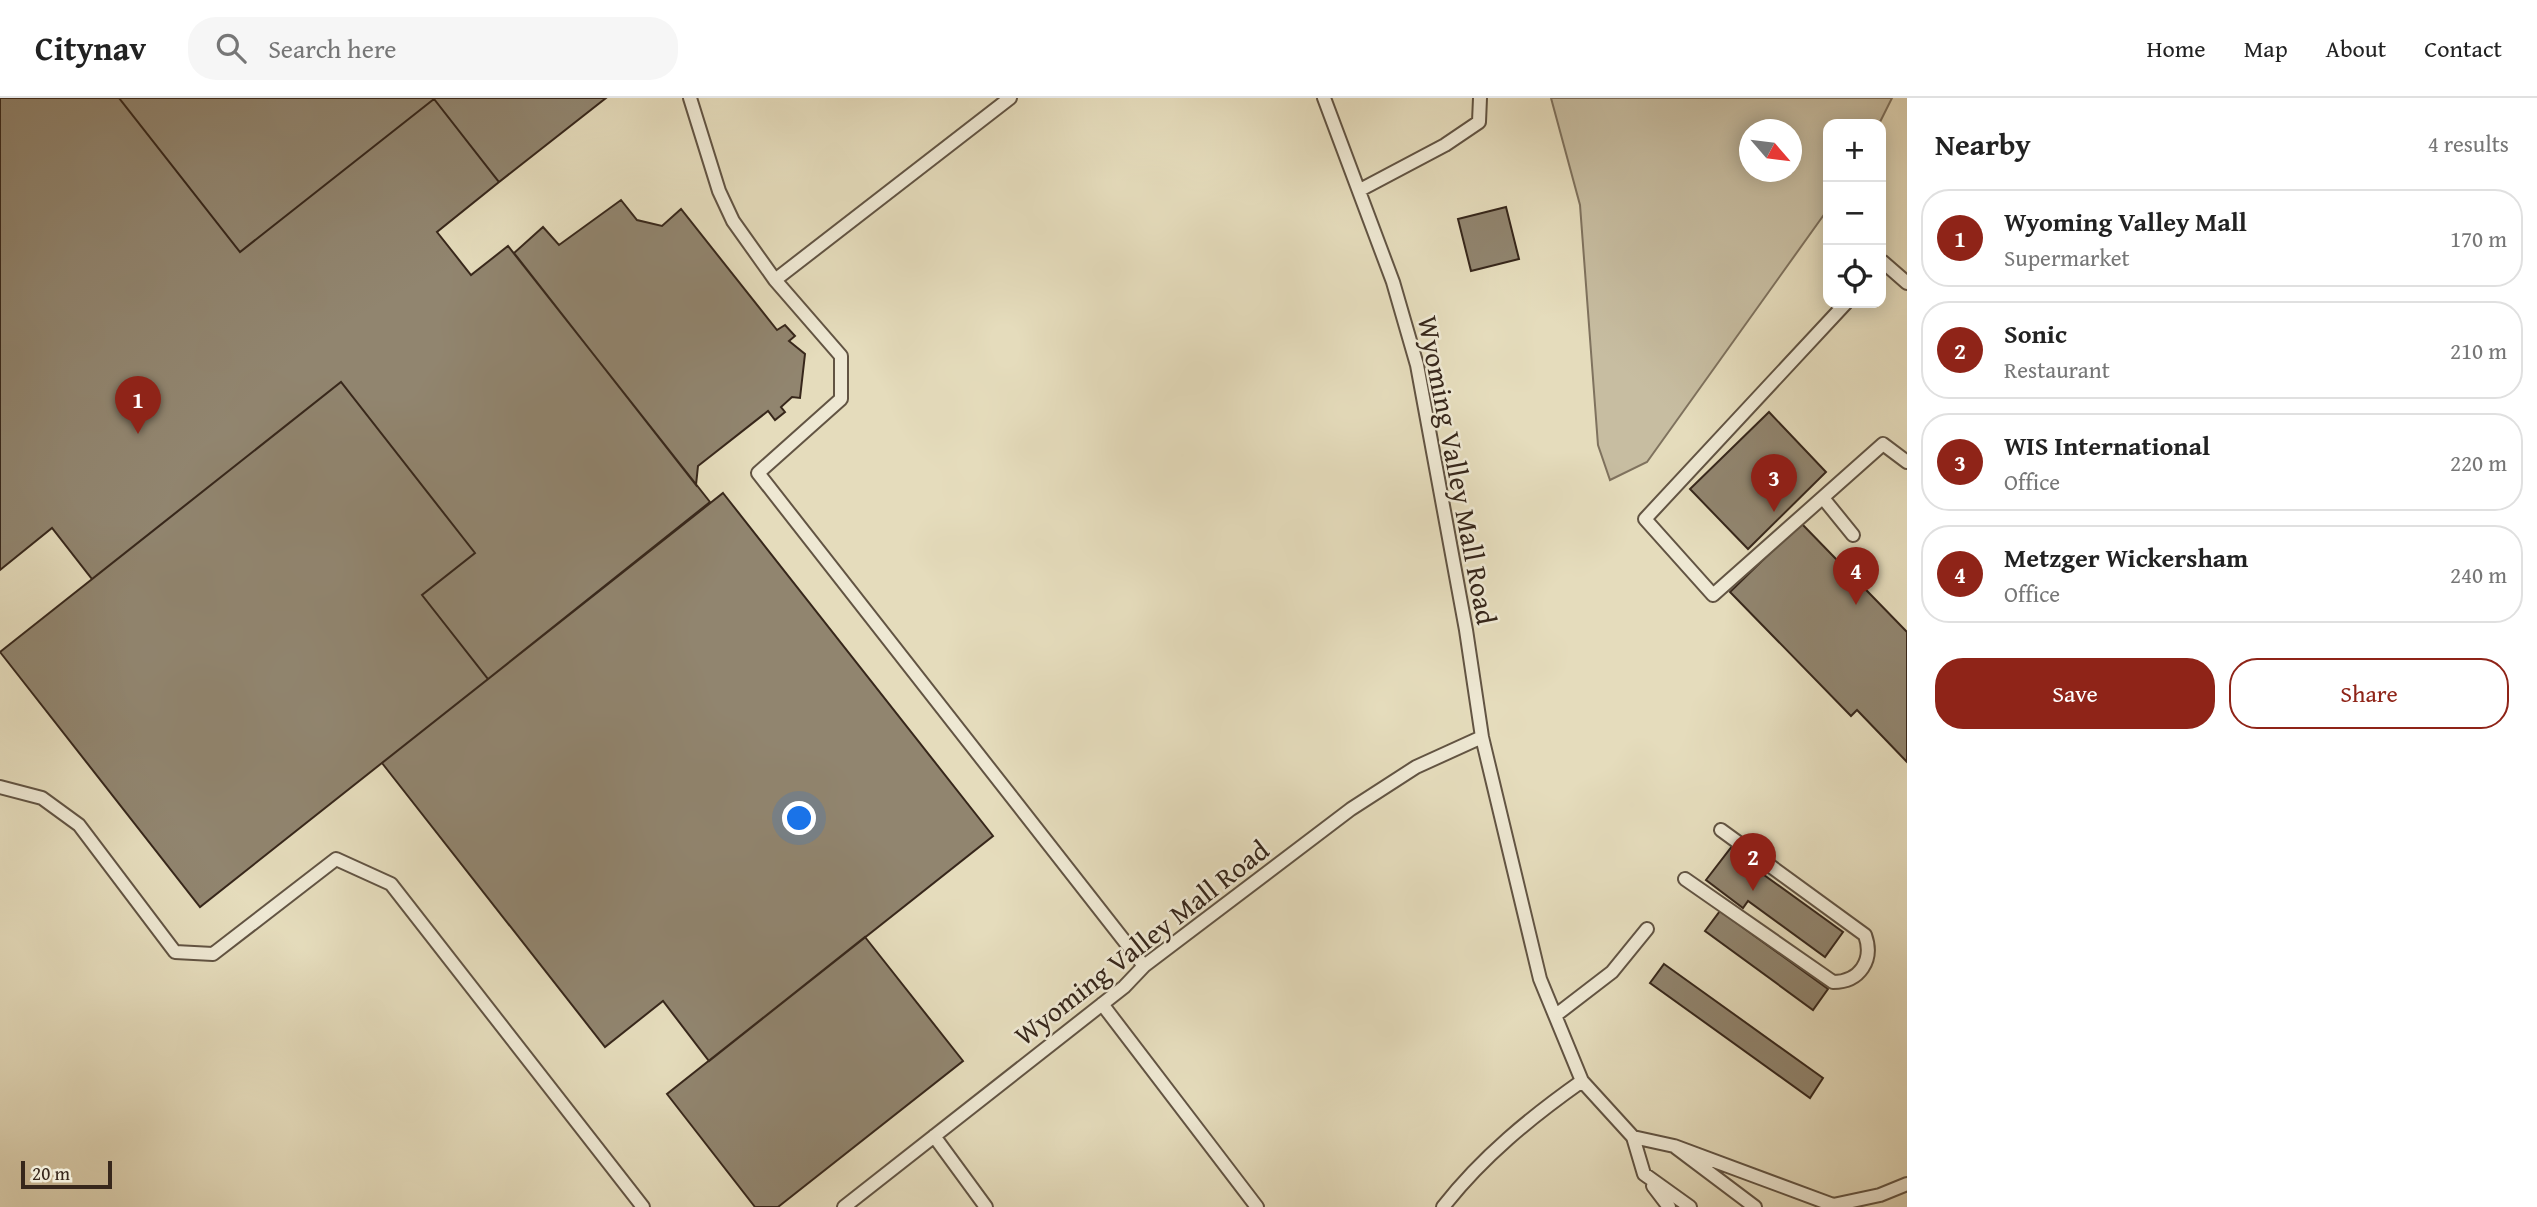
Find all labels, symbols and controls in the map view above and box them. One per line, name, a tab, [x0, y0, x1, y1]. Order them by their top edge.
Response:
search box	[188, 17, 678, 80]
text: Citynav	[35, 24, 146, 72]
icon: search	[212, 29, 250, 67]
text: Search here	[268, 29, 396, 68]
text: Home	[2147, 31, 2206, 66]
text: Map	[2244, 31, 2288, 66]
text: About	[2326, 31, 2386, 66]
text: Contact	[2424, 31, 2502, 66]
north arrow	[1739, 119, 1802, 182]
map controls	[1823, 119, 1886, 308]
button: +	[1823, 119, 1886, 182]
text: Nearby	[1935, 122, 2031, 166]
text: 4 results	[2428, 127, 2509, 160]
button: −	[1823, 182, 1886, 245]
text: Wyoming Valley Mall	[2004, 202, 2247, 241]
text: 1	[1954, 222, 1966, 255]
text: 170 m	[2450, 222, 2507, 255]
text: Supermarket	[2004, 241, 2130, 274]
button: locate	[1823, 245, 1886, 308]
street label: Wyoming Valley Mall Road	[1408, 312, 1508, 628]
text: Sonic	[2004, 314, 2067, 353]
text: 2	[1954, 334, 1966, 367]
text: 210 m	[2450, 334, 2507, 367]
text: Restaurant	[2004, 353, 2110, 386]
pin: 1	[115, 376, 161, 434]
text: WIS International	[2004, 426, 2210, 465]
text: 3	[1954, 446, 1966, 479]
text: 220 m	[2450, 446, 2507, 479]
pin: 3	[1751, 454, 1797, 512]
text: Office	[2004, 465, 2060, 498]
text: Metzger Wickersham	[2004, 538, 2248, 577]
pin: 4	[1833, 547, 1879, 605]
text: 4	[1954, 558, 1966, 591]
text: 240 m	[2450, 558, 2507, 591]
text: Office	[2004, 577, 2060, 610]
button: Save	[1935, 658, 2215, 729]
button: Share	[2229, 658, 2509, 729]
your location	[782, 801, 816, 835]
street label: Wyoming Valley Mall Road	[1005, 829, 1277, 1055]
pin: 2	[1730, 833, 1776, 891]
scale bar	[21, 1158, 112, 1190]
text: 20 m	[32, 1159, 70, 1187]

